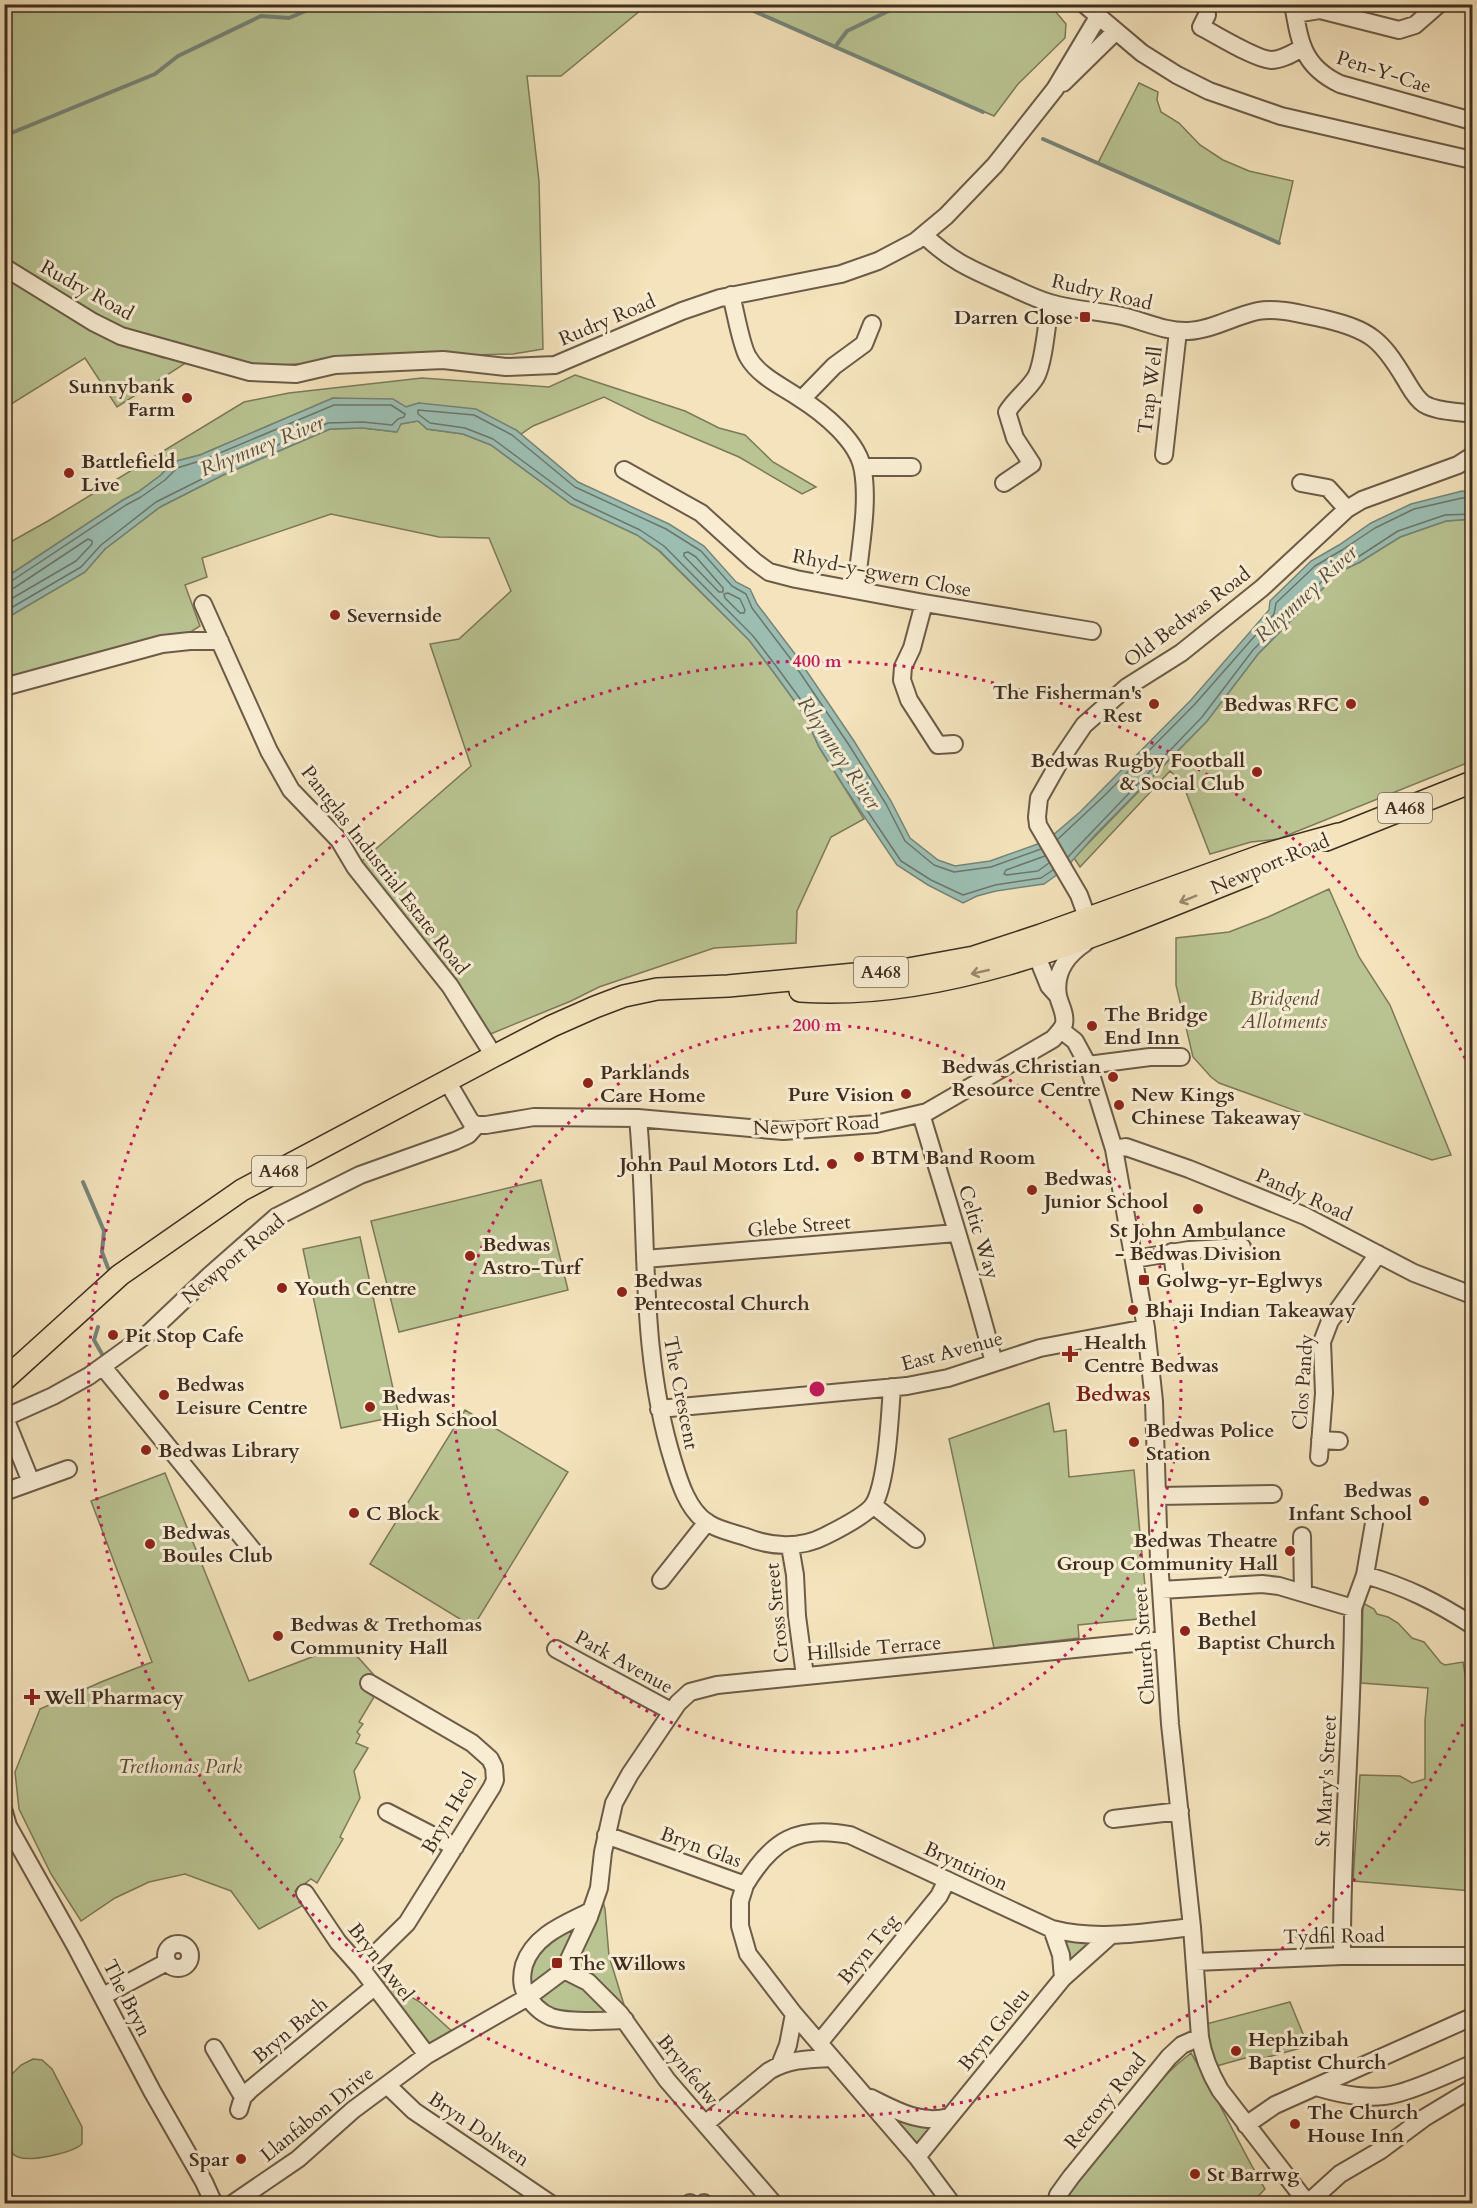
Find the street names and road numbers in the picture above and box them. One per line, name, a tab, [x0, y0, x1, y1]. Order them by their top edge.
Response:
street label: Pen-Y-Cae	[1333, 44, 1435, 100]
street label: Rudry Road	[36, 253, 139, 327]
street label: Rudry Road	[1049, 267, 1155, 317]
street label: Rudry Road	[554, 287, 660, 352]
street label: Trap Well	[1131, 345, 1169, 435]
street label: Rhyd-y-gwern Close	[790, 542, 974, 604]
street label: Old Bedwas Road	[1118, 560, 1256, 674]
street label: Pantglas Industrial Estate Road	[295, 760, 475, 981]
road number: A468	[1378, 793, 1432, 823]
street label: Newport Road	[1206, 827, 1334, 901]
road number: A468	[854, 957, 908, 987]
street label: Newport Road	[752, 1108, 880, 1142]
road number: A468	[252, 1156, 306, 1186]
street label: Pandy Road	[1252, 1162, 1357, 1228]
street label: Celtic Way	[952, 1182, 1006, 1283]
street label: Newport Road	[176, 1208, 290, 1310]
street label: Glebe Street	[746, 1208, 852, 1244]
street label: East Avenue	[898, 1324, 1006, 1378]
street label: Clos Pandy	[1286, 1333, 1320, 1431]
street label: The Crescent	[657, 1334, 705, 1452]
street label: Cross Street	[758, 1561, 796, 1664]
street label: Church Street	[1126, 1585, 1162, 1706]
street label: Park Avenue	[570, 1624, 678, 1700]
street label: Hillside Terrace	[806, 1629, 942, 1667]
street label: St Mary's Street	[1309, 1714, 1343, 1848]
street label: Bryn Heol	[415, 1767, 483, 1859]
street label: Bryn Glas	[657, 1820, 745, 1874]
street label: Bryntirion	[920, 1835, 1013, 1897]
street label: Bryn Teg	[831, 1908, 905, 1990]
street label: Bryn Awel	[342, 1917, 420, 2007]
street label: Tydfil Road	[1283, 1922, 1385, 1950]
street label: The Bryn	[96, 1955, 158, 2042]
street label: Bryn Goleu	[952, 1982, 1036, 2076]
street label: Bryn Bach	[247, 1991, 333, 2069]
street label: Brynfedw	[651, 2029, 725, 2111]
street label: Rectory Road	[1058, 2047, 1152, 2155]
street label: Llanfabon Drive	[255, 2060, 379, 2168]
street label: Bryn Dolwen	[423, 2085, 535, 2173]

